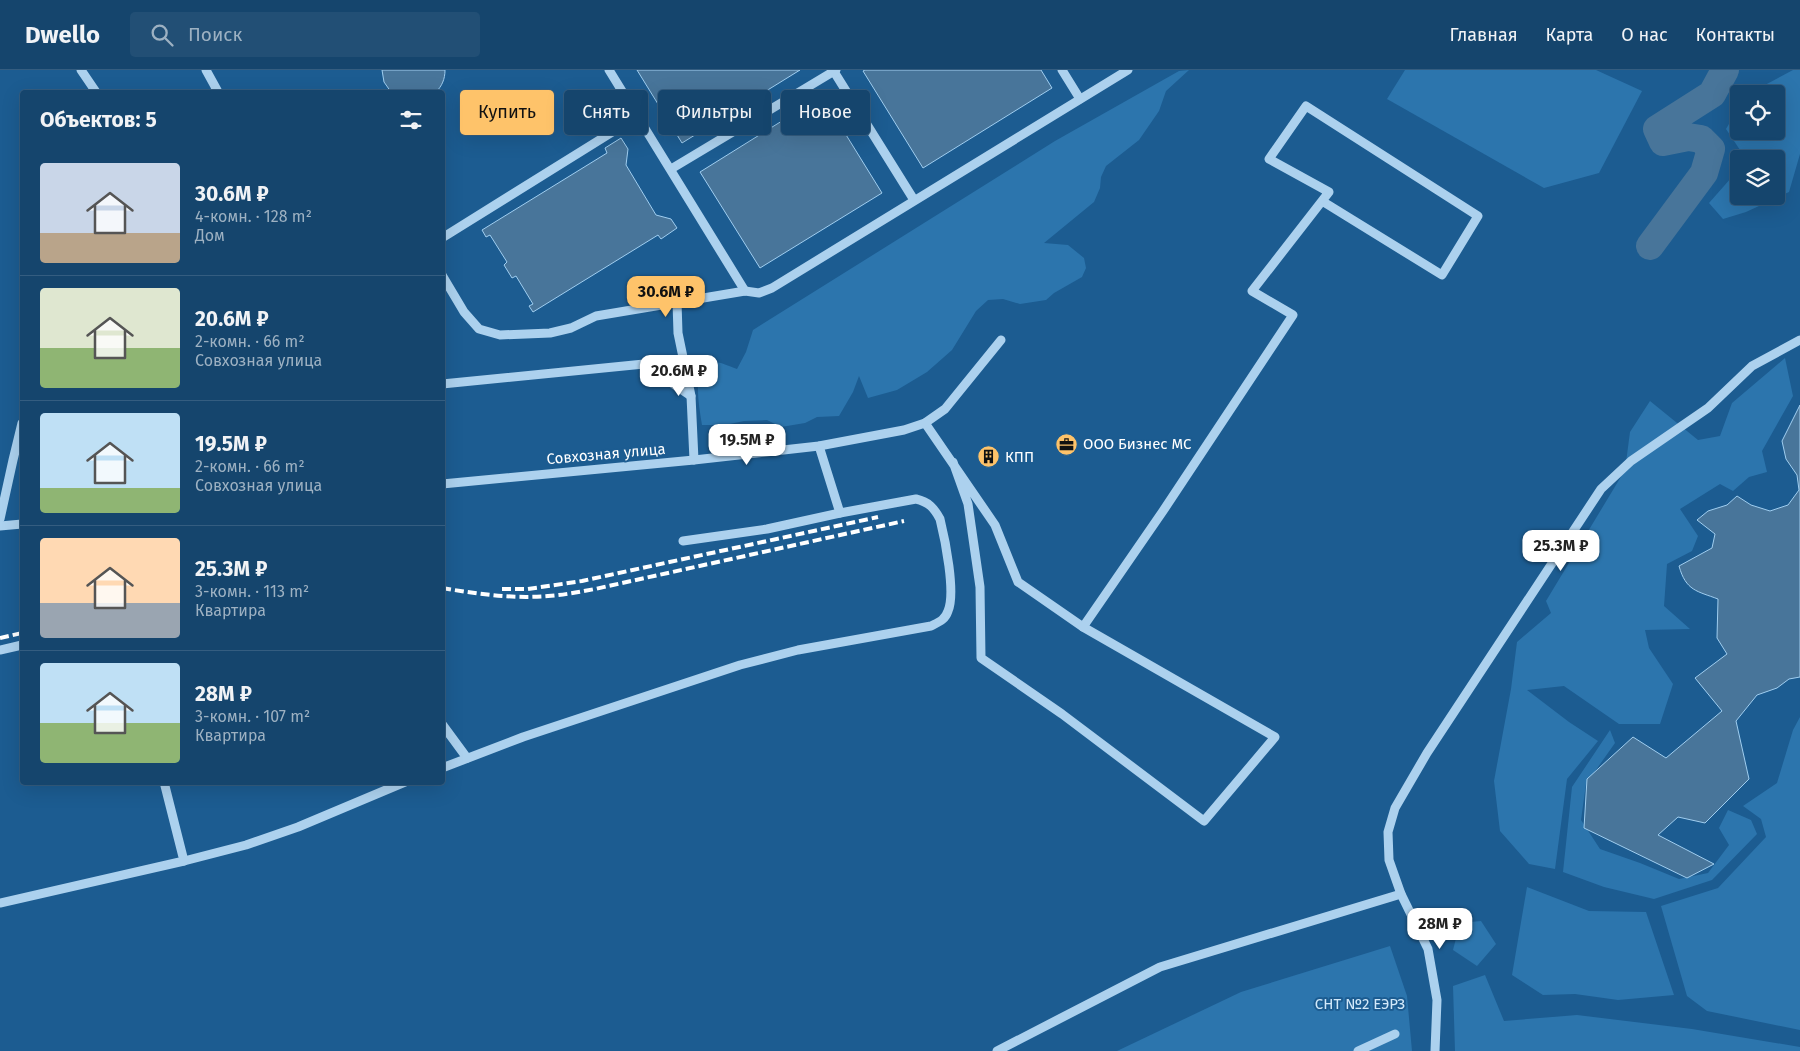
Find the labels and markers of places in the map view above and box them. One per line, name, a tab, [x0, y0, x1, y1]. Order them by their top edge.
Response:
pin: 30.6M ₽	[620, 276, 712, 318]
pin: 20.6M ₽	[633, 354, 725, 397]
pin: 19.5M ₽	[701, 424, 793, 466]
office icon: ООО Бизнес МС	[1055, 432, 1079, 456]
place label: ООО Бизнес МС	[1083, 435, 1192, 453]
building icon: КПП	[977, 445, 1001, 469]
place label: КПП	[1005, 448, 1034, 466]
pin: 25.3M ₽	[1515, 530, 1607, 572]
pin: 28M ₽	[1405, 908, 1475, 950]

